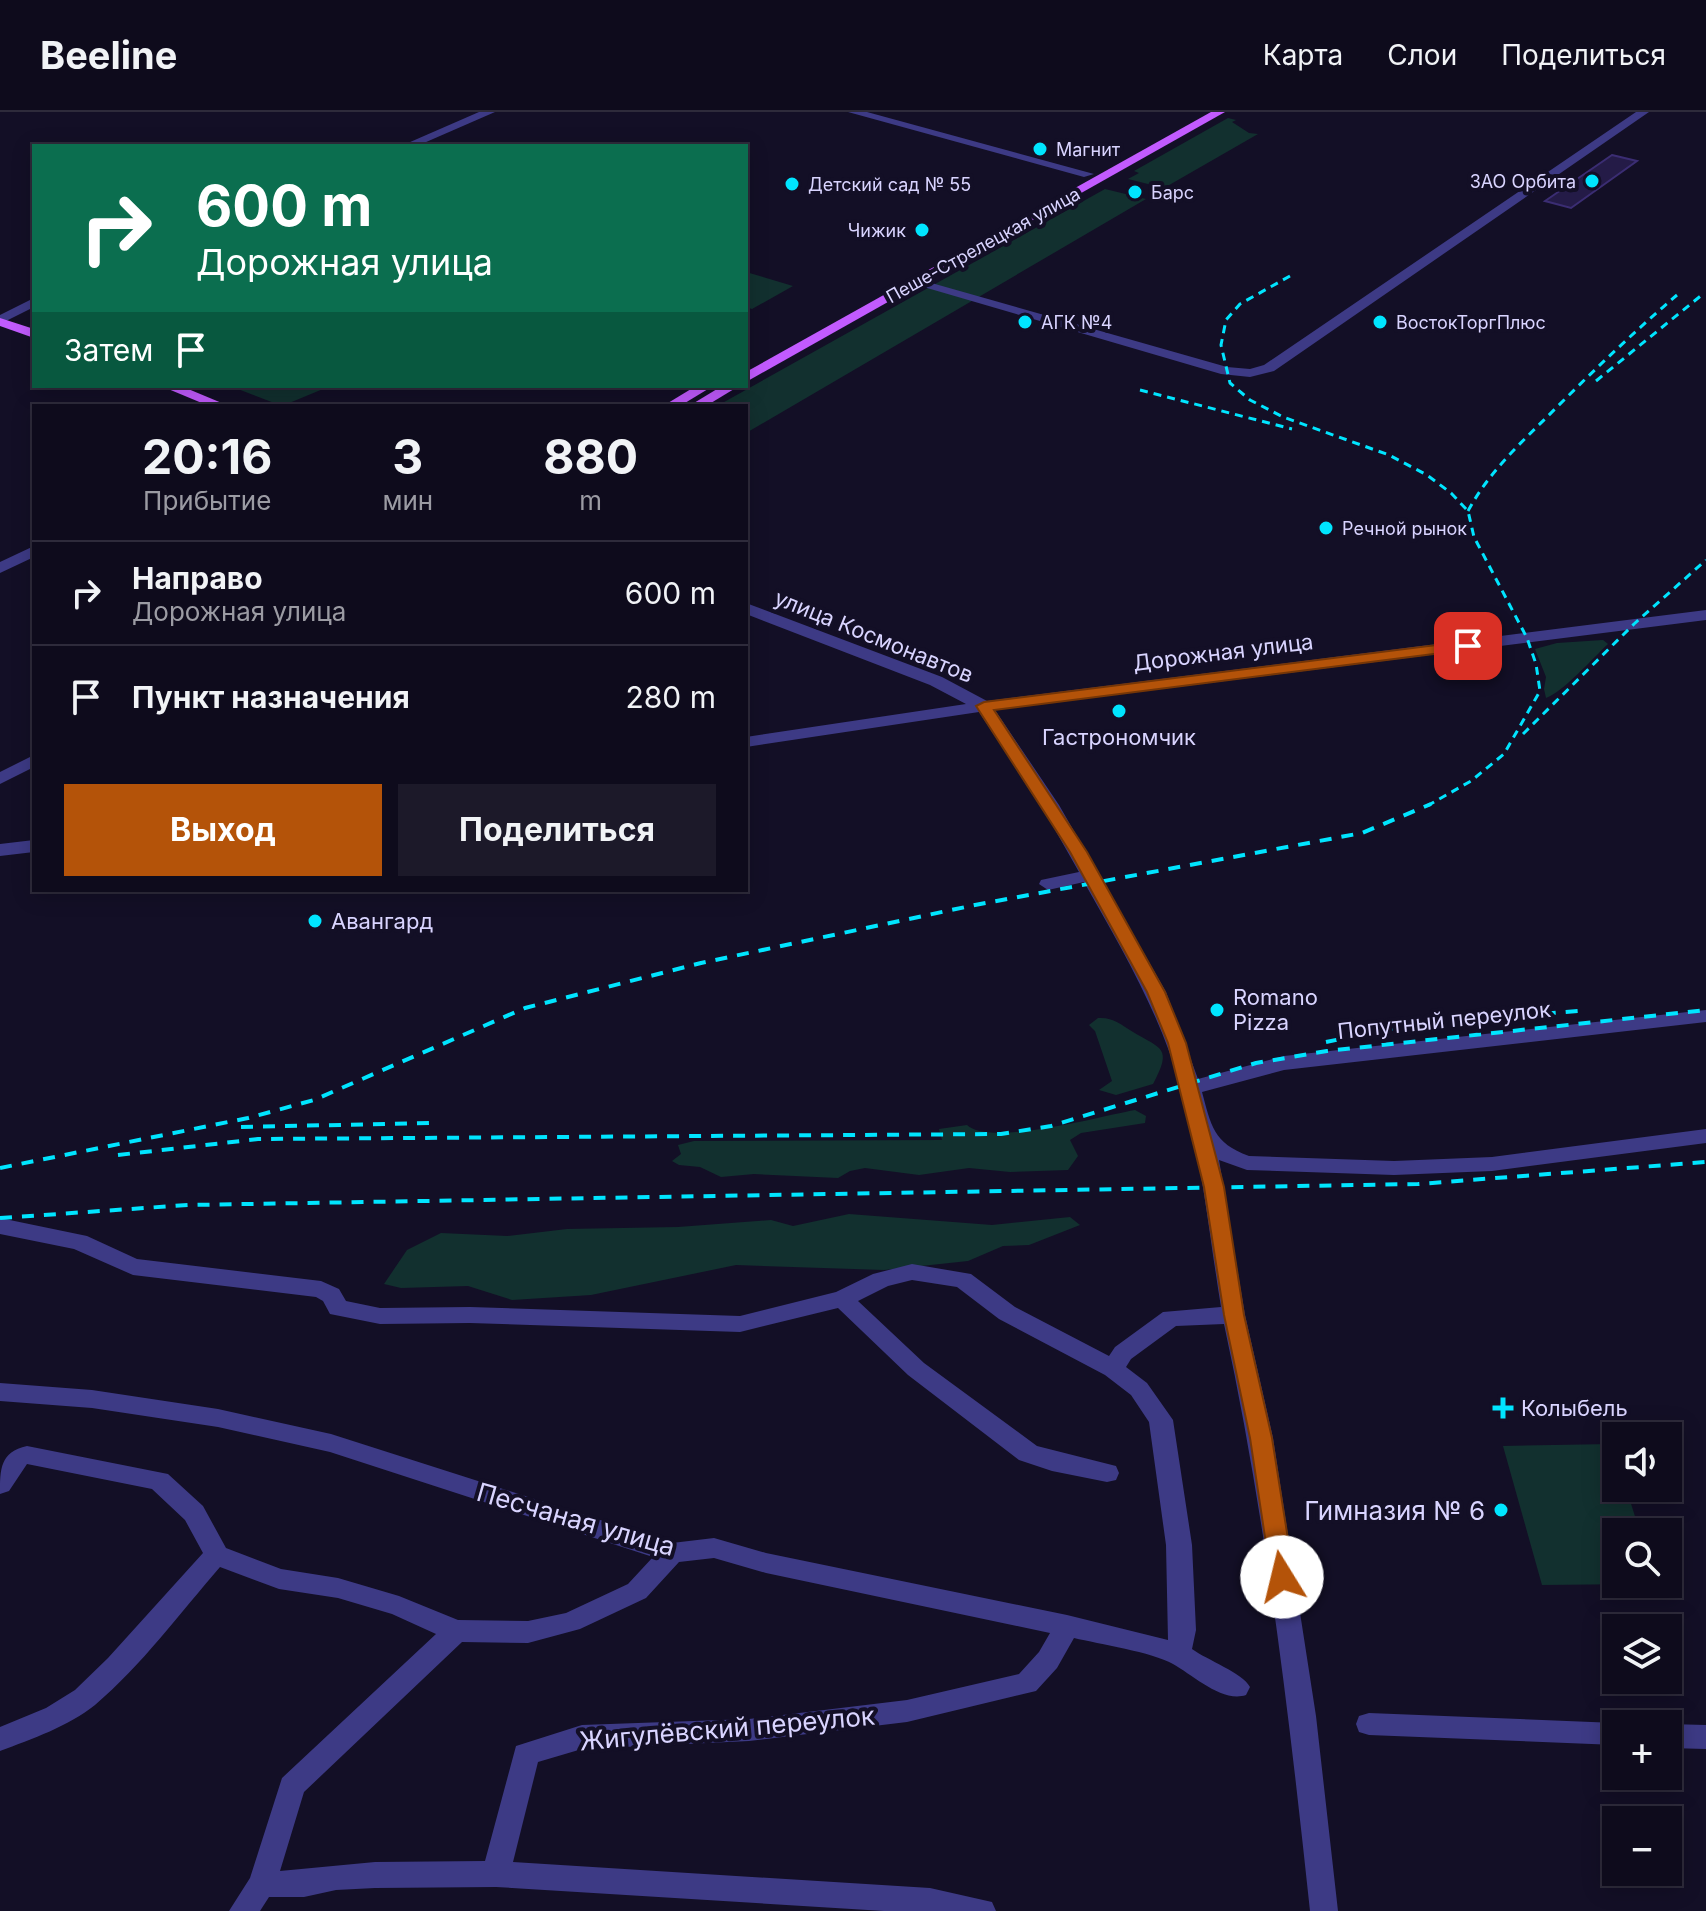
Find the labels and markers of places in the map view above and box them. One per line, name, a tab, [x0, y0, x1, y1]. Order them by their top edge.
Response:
place label: Магнит	[1056, 139, 1121, 160]
marker: Магнит	[1031, 140, 1049, 158]
place label: ЗАО Орбита	[1470, 171, 1576, 192]
marker: ЗАО Орбита	[1583, 172, 1601, 190]
place label: Детский сад № 55	[808, 174, 971, 195]
marker: Детский сад № 55	[783, 175, 801, 193]
place label: Барс	[1151, 182, 1194, 203]
marker: Барс	[1126, 183, 1144, 201]
place label: Чижик	[848, 220, 906, 241]
marker: Чижик	[913, 221, 931, 239]
place label: АГК №4	[1041, 312, 1112, 333]
place label: ВостокТоргПлюс	[1396, 312, 1546, 333]
marker: АГК №4	[1016, 313, 1034, 331]
marker: ВостокТоргПлюс	[1371, 313, 1389, 331]
place label: Речной рынок	[1342, 518, 1467, 539]
marker: Речной рынок	[1317, 519, 1335, 537]
pin	[1434, 612, 1502, 680]
marker: Гастрономчик	[1110, 702, 1128, 720]
place label: Гастрономчик	[1042, 724, 1196, 750]
place label: Авангард	[331, 908, 433, 934]
marker: Авангард	[306, 912, 324, 930]
place label: Romano Pizza	[1233, 984, 1318, 1035]
marker: Romano Pizza	[1208, 1001, 1226, 1019]
place label: Колыбель	[1521, 1395, 1628, 1421]
marker: Колыбель	[1492, 1397, 1514, 1419]
place label: Гимназия № 6	[1304, 1495, 1485, 1526]
marker: Гимназия № 6	[1492, 1501, 1510, 1519]

